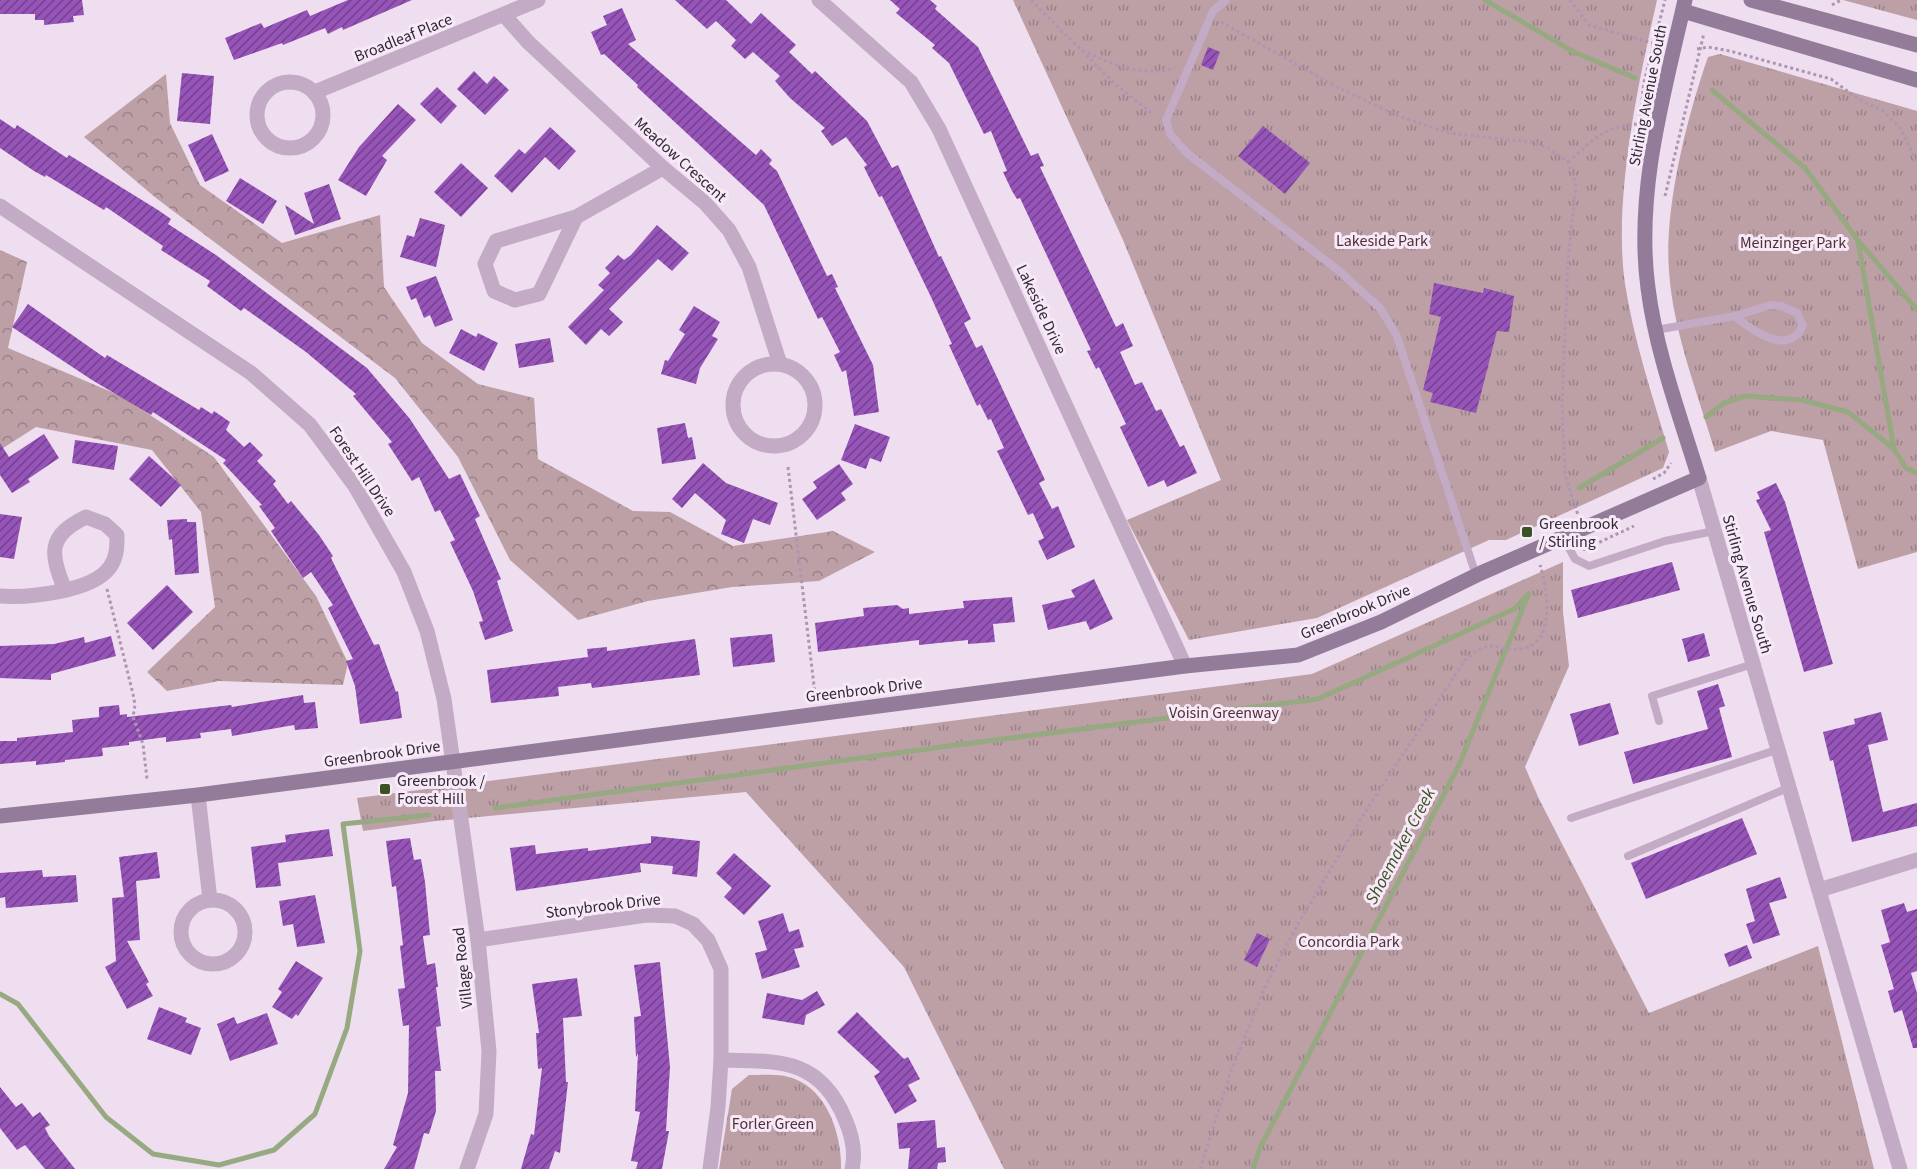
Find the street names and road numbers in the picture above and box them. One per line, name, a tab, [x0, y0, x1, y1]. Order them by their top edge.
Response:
street label: Broadleaf Place	[351, 8, 456, 68]
street label: Stirling Avenue South	[1623, 23, 1672, 168]
street label: Meadow Crescent	[629, 112, 732, 208]
street label: Lakeside Drive	[1011, 261, 1072, 358]
street label: Forest Hill Drive	[324, 422, 401, 521]
street label: Stirling Avenue South	[1717, 512, 1777, 656]
street label: Greenbrook Drive	[1297, 579, 1414, 645]
street label: Greenbrook Drive	[805, 672, 924, 708]
street label: Greenbrook Drive	[323, 735, 442, 773]
street label: Stonybrook Drive	[544, 888, 662, 924]
street label: Village Road	[448, 926, 478, 1010]

